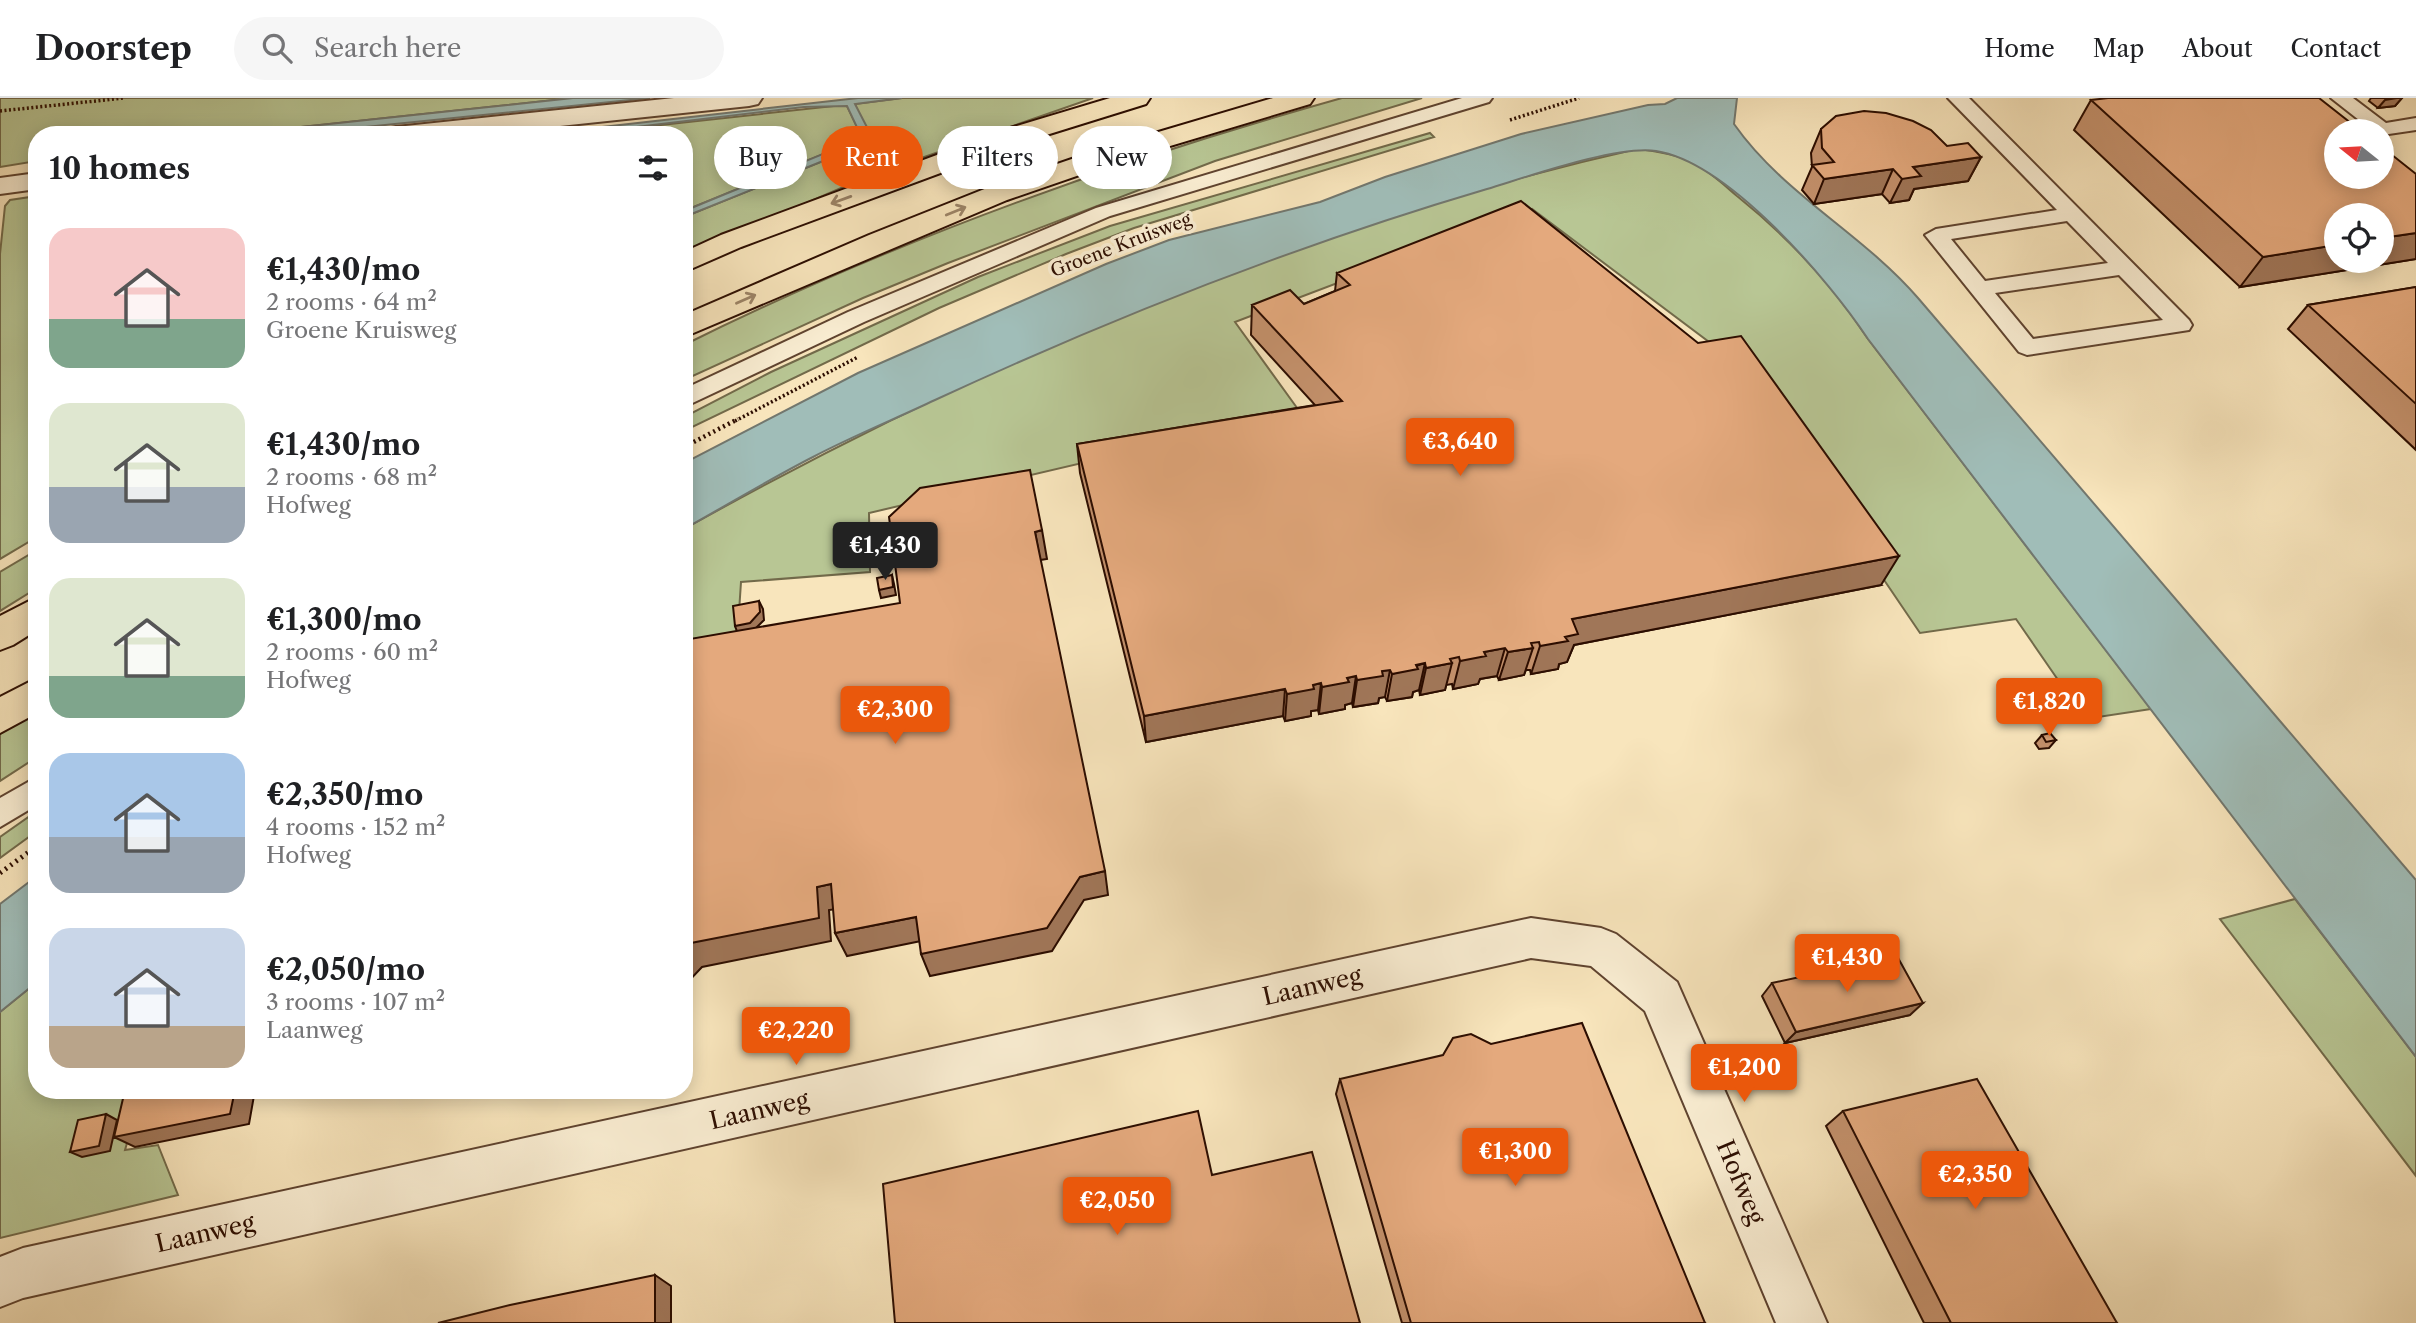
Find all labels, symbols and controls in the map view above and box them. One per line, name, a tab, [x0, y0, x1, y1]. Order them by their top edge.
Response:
search box	[234, 17, 724, 80]
text: Doorstep	[35, 28, 192, 69]
icon: search	[258, 29, 296, 67]
text: Search here	[314, 32, 461, 64]
text: Home	[1984, 34, 2055, 63]
text: Map	[2093, 34, 2144, 63]
text: About	[2182, 34, 2253, 63]
text: Contact	[2291, 34, 2381, 63]
north arrow	[2324, 119, 2394, 189]
map controls	[2324, 119, 2394, 273]
chip: Buy	[714, 126, 807, 189]
chip: Rent	[821, 126, 923, 189]
chip: Filters	[937, 126, 1058, 189]
chip: New	[1072, 126, 1172, 189]
icon: filters	[634, 149, 672, 187]
text: 10 homes	[49, 150, 190, 187]
one-way arrow	[831, 195, 853, 208]
one-way arrow	[945, 203, 967, 216]
button: locate	[2324, 203, 2394, 273]
street label: Groene Kruisweg	[1048, 208, 1195, 282]
text: €1,430/mo	[266, 251, 420, 288]
icon: home	[105, 256, 189, 340]
text: 2 rooms · 64 m²	[266, 288, 437, 316]
one-way arrow	[735, 292, 757, 305]
text: Groene Kruisweg	[266, 316, 456, 344]
pin: €3,640	[1403, 418, 1517, 478]
text: €1,430/mo	[266, 426, 420, 463]
text: €3,640	[1422, 427, 1498, 455]
icon: home	[105, 431, 189, 515]
text: 2 rooms · 68 m²	[266, 463, 437, 491]
text: Hofweg	[266, 491, 351, 519]
pin: €1,430	[828, 522, 942, 582]
text: €1,430	[849, 531, 921, 559]
text: €1,300/mo	[266, 601, 422, 638]
icon: home	[105, 606, 189, 690]
text: 2 rooms · 60 m²	[266, 638, 438, 666]
text: Hofweg	[266, 666, 351, 694]
pin: €1,820	[1992, 678, 2106, 738]
pin: €2,300	[838, 686, 952, 746]
text: €1,820	[2012, 687, 2086, 715]
text: €2,300	[857, 695, 933, 723]
text: €2,350/mo	[266, 776, 423, 813]
icon: home	[105, 781, 189, 865]
text: 4 rooms · 152 m²	[266, 813, 446, 841]
text: Hofweg	[266, 841, 351, 869]
pin: €1,430	[1790, 934, 1904, 994]
text: €1,430	[1811, 943, 1883, 971]
text: €2,050/mo	[266, 951, 425, 988]
icon: home	[105, 956, 189, 1040]
street label: Laanweg	[1260, 960, 1365, 1011]
text: 3 rooms · 107 m²	[266, 988, 445, 1016]
pin: €2,220	[739, 1007, 853, 1067]
text: Laanweg	[266, 1016, 363, 1044]
text: €2,220	[758, 1016, 834, 1044]
pin: €1,200	[1687, 1044, 1801, 1104]
text: €1,200	[1707, 1053, 1781, 1081]
street label: Laanweg	[707, 1084, 812, 1135]
pin: €1,300	[1458, 1128, 1572, 1188]
street label: Hofweg	[1710, 1136, 1772, 1229]
text: €1,300	[1478, 1137, 1552, 1165]
pin: €2,350	[1918, 1152, 2032, 1211]
text: €2,350	[1938, 1160, 2012, 1188]
pin: €2,050	[1060, 1178, 1174, 1237]
text: €2,050	[1079, 1186, 1155, 1214]
street label: Laanweg	[153, 1207, 258, 1258]

